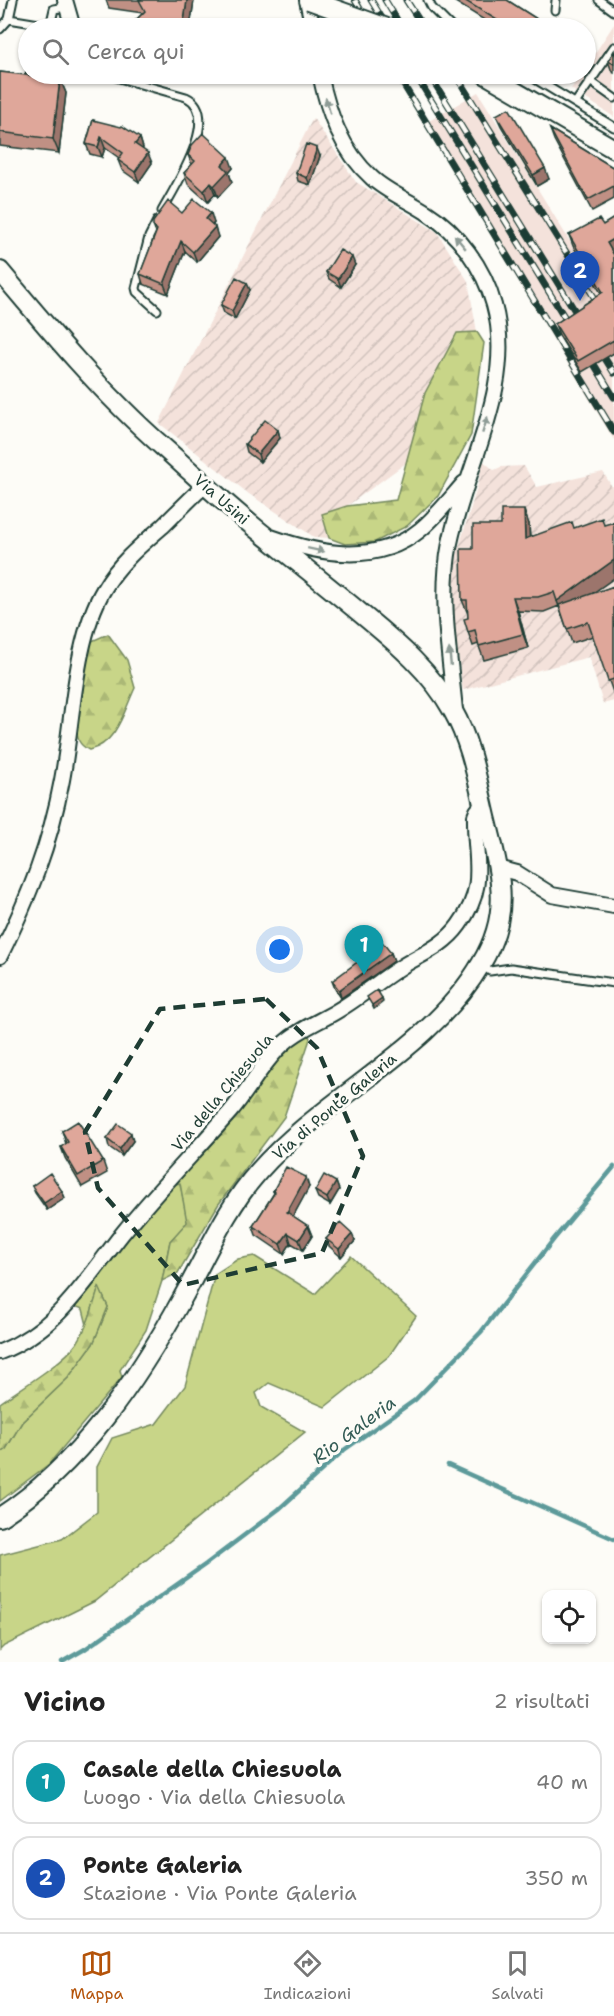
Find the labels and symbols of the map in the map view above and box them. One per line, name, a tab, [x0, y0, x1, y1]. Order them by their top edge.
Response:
one-way arrow	[323, 97, 332, 115]
one-way arrow	[454, 235, 466, 250]
pin: 2	[560, 252, 600, 301]
one-way arrow	[480, 416, 490, 434]
street label: Via Usini	[190, 469, 254, 529]
one-way arrow	[307, 546, 326, 556]
one-way arrow	[445, 648, 455, 667]
pin: 1	[344, 926, 384, 975]
your location	[265, 935, 294, 964]
street label: Via della Chiesuola	[167, 1029, 278, 1156]
street label: Via di Ponte Galeria	[268, 1048, 401, 1165]
water label: Rio Galeria	[307, 1391, 401, 1469]

